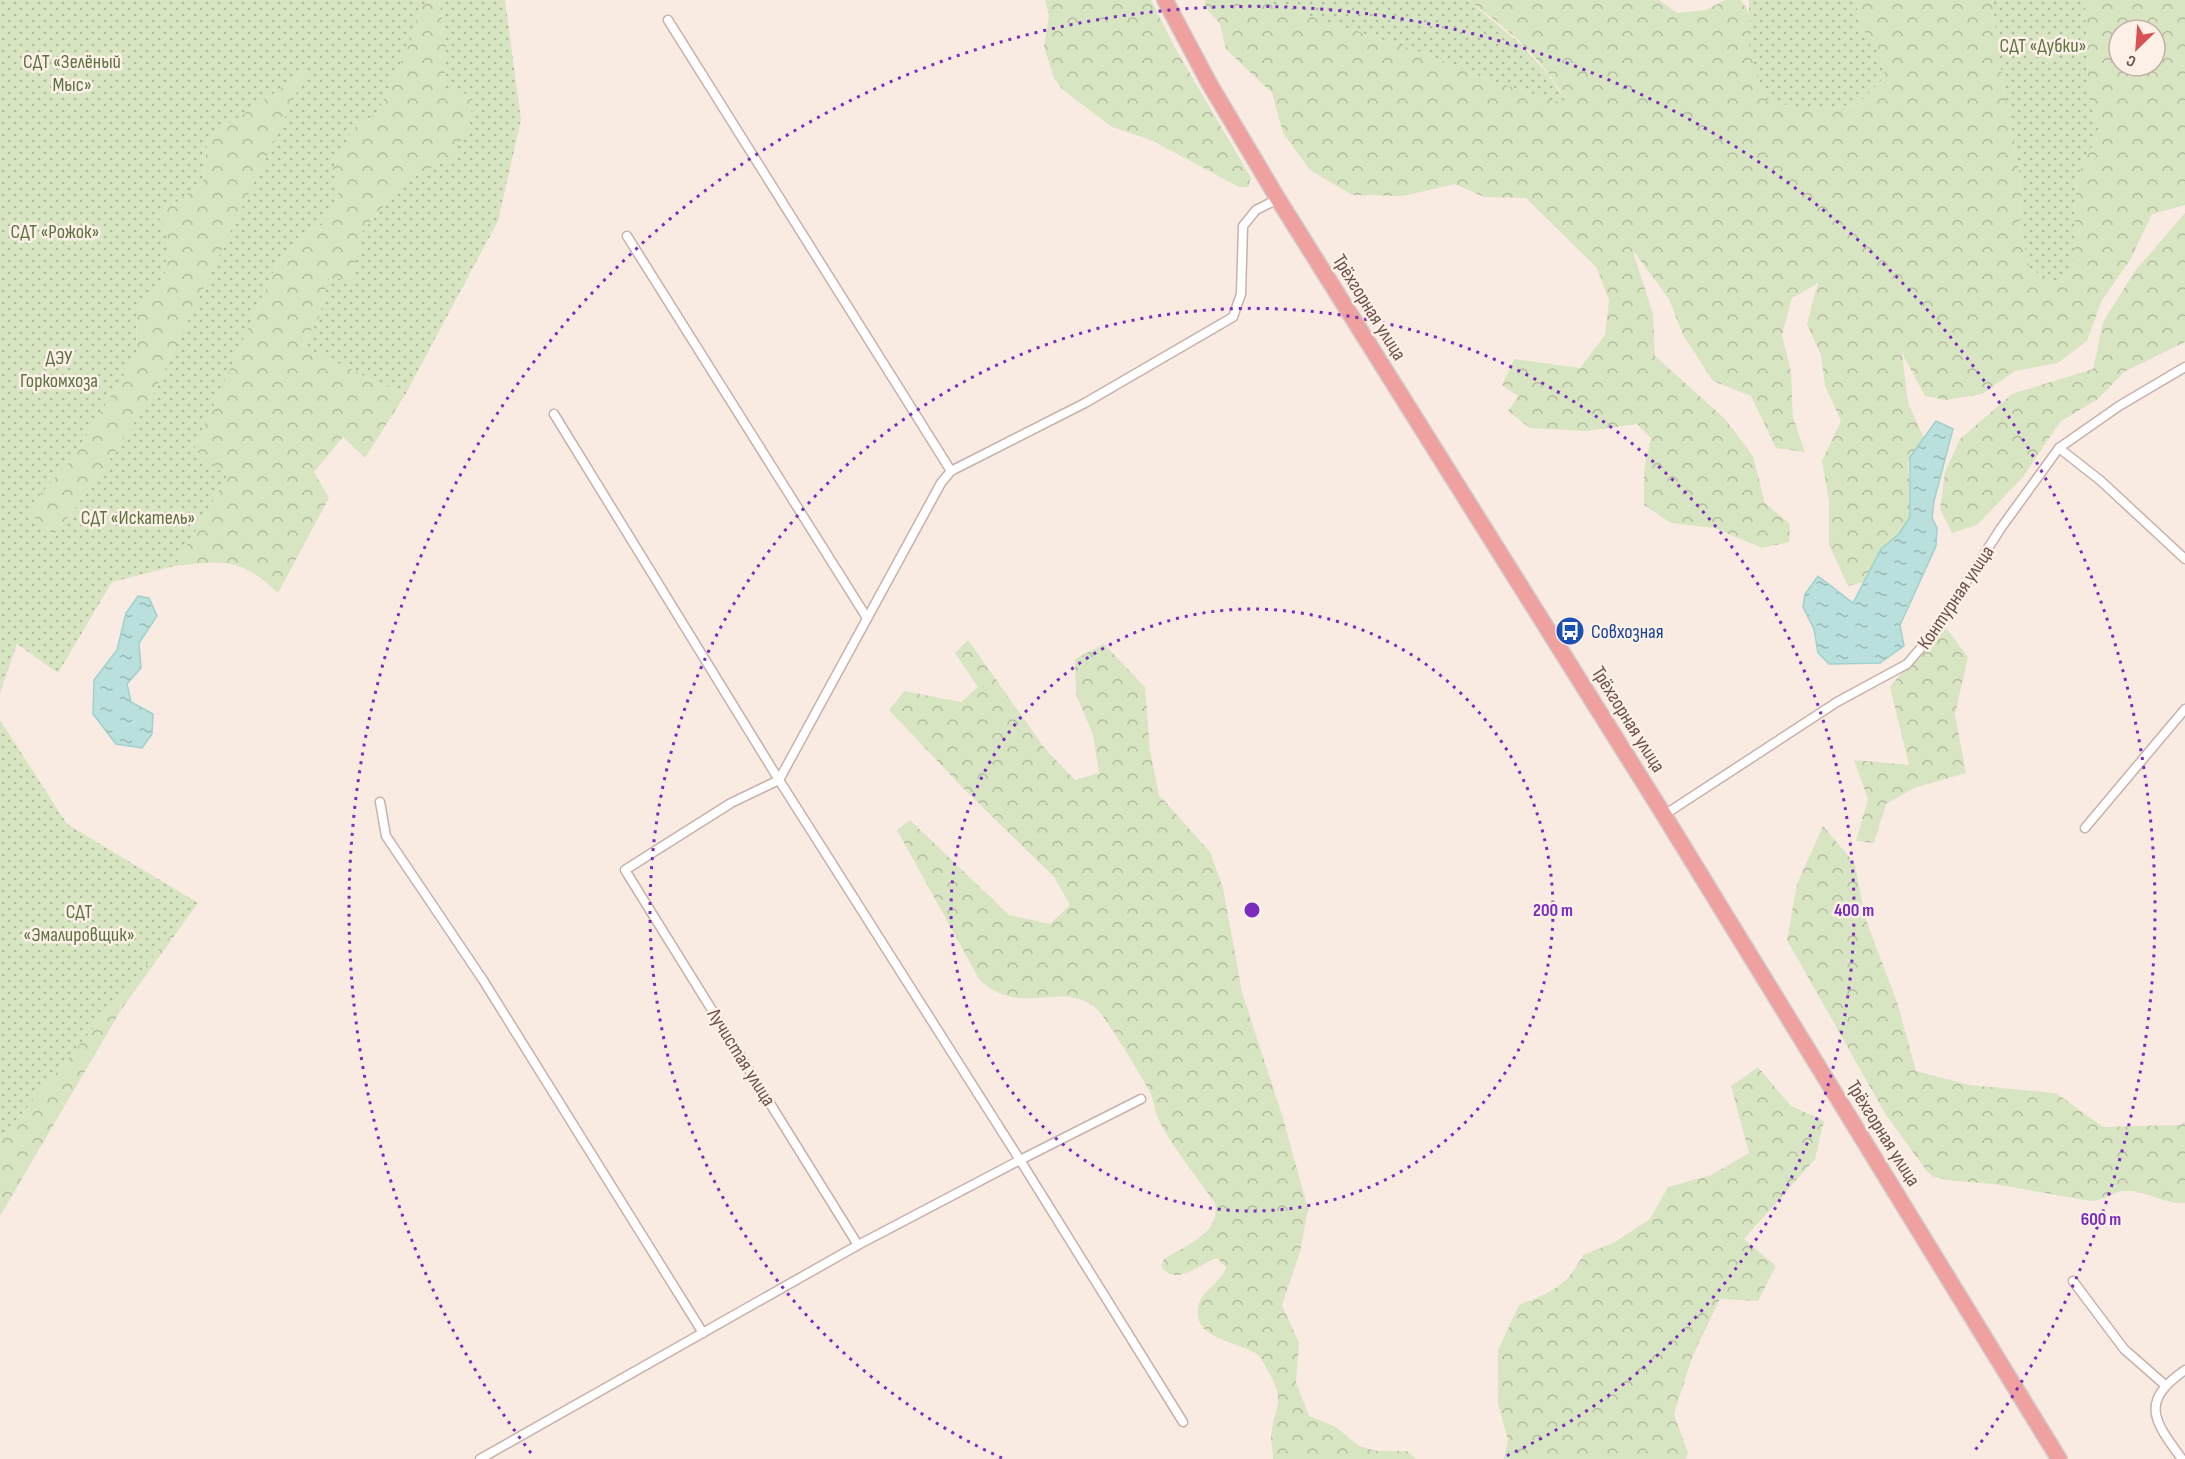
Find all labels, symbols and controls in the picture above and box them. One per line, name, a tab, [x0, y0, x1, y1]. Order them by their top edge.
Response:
north arrow	[2107, 18, 2167, 78]
park label: СДТ «Дубки»	[2000, 34, 2086, 58]
park label: СДТ «Зелёный Мыс»	[23, 50, 121, 97]
text: С	[2124, 50, 2139, 71]
park label: СДТ «Рожок»	[11, 220, 99, 244]
street label: Трёхгорная улица	[1327, 250, 1411, 365]
park label: ДЭУ Горкомхоза	[20, 346, 98, 393]
park label: СДТ «Искатель»	[81, 506, 195, 530]
street label: Контурная улица	[1912, 541, 1999, 654]
bus stop icon: Совхозная	[1554, 615, 1586, 647]
place label: Совхозная	[1591, 620, 1664, 644]
street label: Трёхгорная улица	[1586, 662, 1670, 777]
park label: СДТ «Эмалировщик»	[23, 900, 135, 947]
centre of rings	[1242, 900, 1262, 920]
text: 200 m	[1533, 900, 1573, 921]
text: 400 m	[1834, 900, 1874, 921]
street label: Лучистая улица	[701, 1003, 781, 1111]
street label: Трёхгорная улица	[1841, 1076, 1925, 1191]
text: 600 m	[2081, 1209, 2121, 1230]

